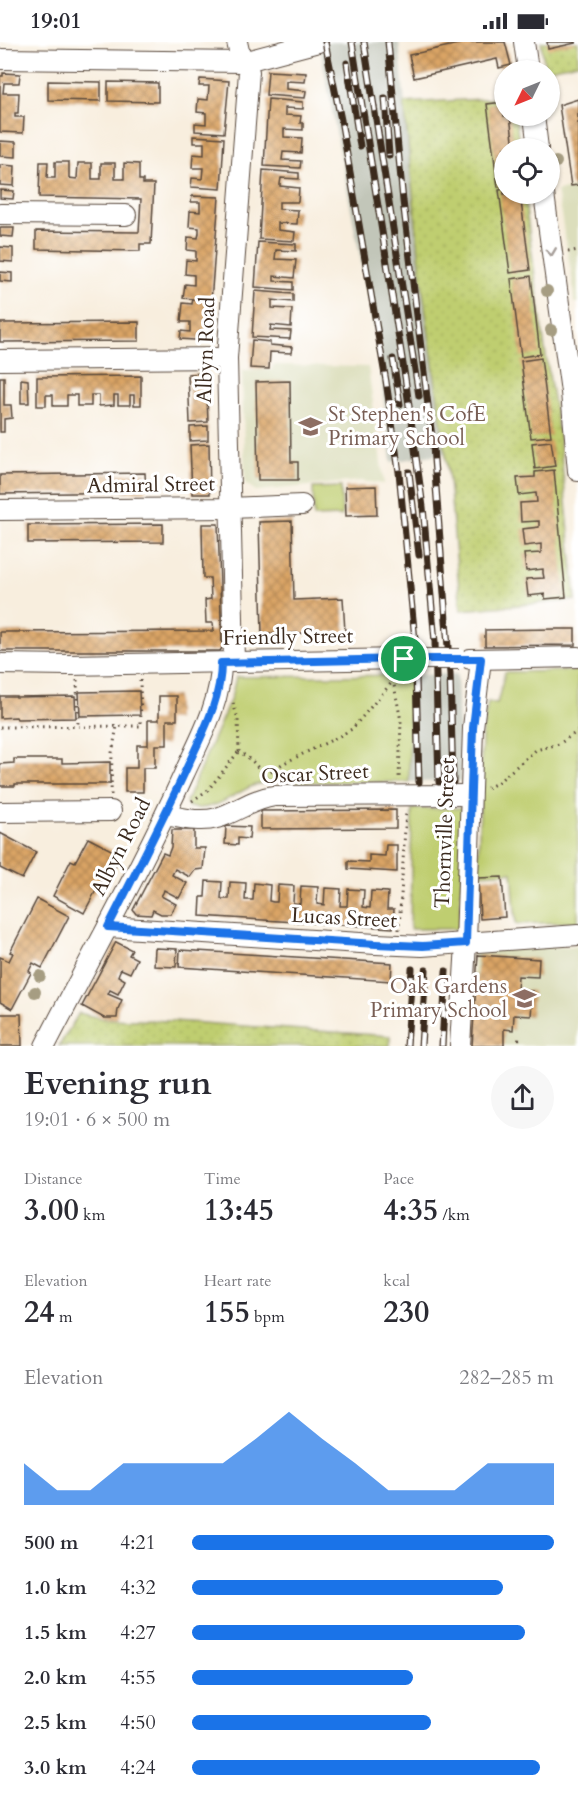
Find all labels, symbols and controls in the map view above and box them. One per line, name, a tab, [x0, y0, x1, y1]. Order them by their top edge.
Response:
text: 19:01	[30, 6, 81, 36]
north arrow	[494, 60, 560, 126]
map controls	[494, 60, 560, 204]
button: locate	[494, 138, 560, 204]
one-way arrow	[544, 247, 556, 256]
street label: Albyn Road	[190, 296, 222, 404]
place label: St Stephen's CofE Primary School	[328, 400, 486, 453]
school or university icon: St Stephen's CofE Primary School	[297, 413, 323, 439]
street label: Admiral Street	[87, 469, 216, 501]
street label: Friendly Street	[222, 621, 354, 653]
pin	[378, 633, 429, 684]
icon: arrive	[387, 642, 420, 675]
street label: Oscar Street	[260, 757, 370, 791]
street label: Thornville Street	[428, 757, 462, 909]
street label: Albyn Road	[84, 793, 158, 901]
street label: Lucas Street	[290, 901, 398, 935]
place label: Oak Gardens Primary School	[370, 972, 507, 1025]
school or university icon: Oak Gardens Primary School	[512, 985, 538, 1011]
text: Evening run	[24, 1061, 212, 1106]
button: share	[491, 1066, 554, 1129]
text: 19:01 · 6 × 500 m	[24, 1106, 170, 1133]
text: Distance	[24, 1168, 82, 1190]
text: Time	[204, 1168, 241, 1190]
text: Pace	[383, 1168, 414, 1190]
text: 3.00	[24, 1190, 79, 1231]
text: 13:45	[204, 1190, 274, 1231]
text: 4:35	[383, 1190, 438, 1231]
text: km	[79, 1204, 105, 1226]
text: /km	[438, 1204, 470, 1226]
text: Elevation	[24, 1270, 88, 1292]
text: Heart rate	[204, 1270, 271, 1292]
text: kcal	[383, 1270, 410, 1292]
text: 24	[24, 1292, 55, 1333]
text: 155	[204, 1292, 250, 1333]
text: 230	[383, 1292, 429, 1333]
text: m	[55, 1306, 73, 1328]
text: bpm	[250, 1306, 285, 1328]
text: Elevation	[24, 1364, 103, 1391]
text: 282–285 m	[459, 1364, 554, 1391]
text: 500 m	[24, 1529, 79, 1556]
text: 4:21	[120, 1529, 156, 1556]
text: 1.0 km	[24, 1574, 87, 1601]
text: 4:32	[120, 1574, 156, 1601]
text: 1.5 km	[24, 1619, 87, 1646]
text: 4:27	[120, 1619, 156, 1646]
text: 2.0 km	[24, 1664, 87, 1691]
text: 4:55	[120, 1664, 156, 1691]
text: 2.5 km	[24, 1709, 87, 1736]
text: 4:50	[120, 1709, 156, 1736]
text: 3.0 km	[24, 1754, 87, 1781]
text: 4:24	[120, 1754, 156, 1781]

